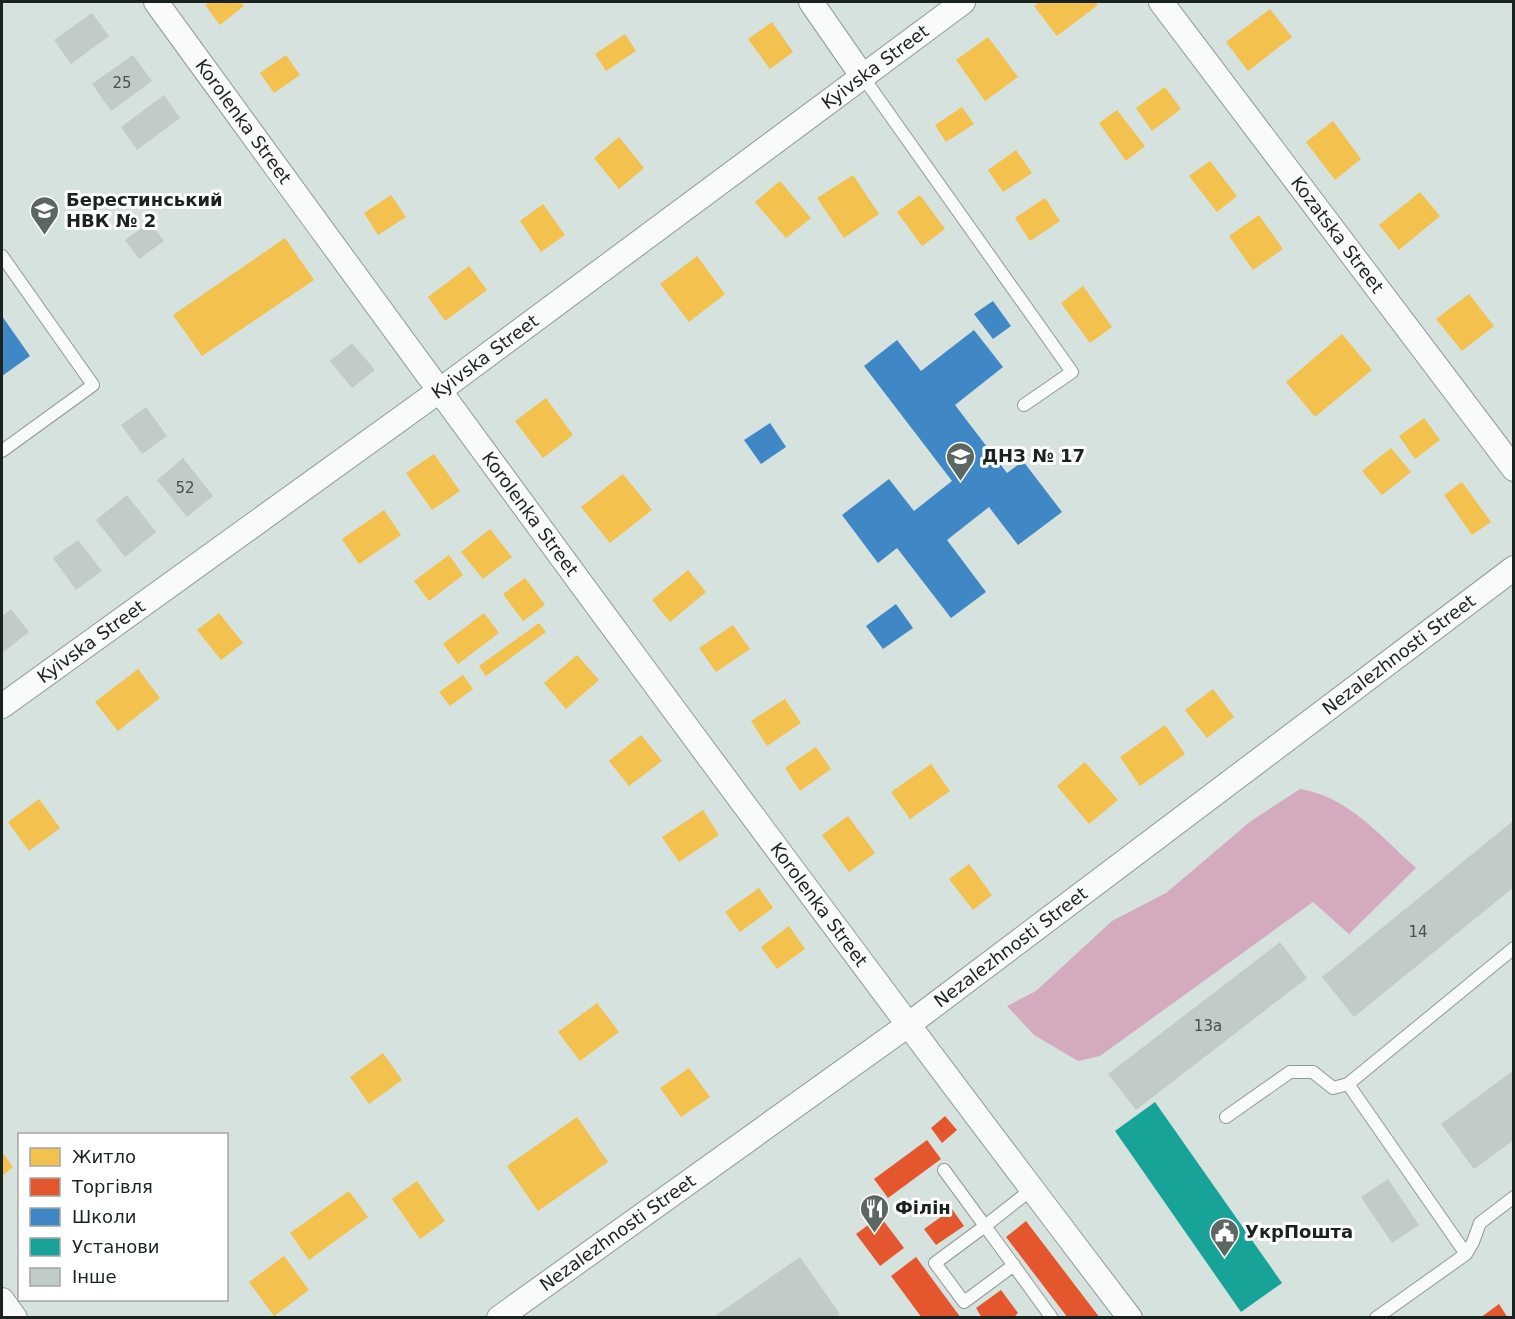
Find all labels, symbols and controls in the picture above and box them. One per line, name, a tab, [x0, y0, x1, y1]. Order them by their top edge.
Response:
street label: Kyivska Street	[817, 20, 933, 113]
street label: Korolenka Street	[191, 55, 296, 188]
house number: 25	[112, 74, 132, 92]
street label: Kozatska Street	[1287, 172, 1388, 297]
place label: Берестинський НВК № 2	[66, 189, 223, 231]
school or university icon: Берестинський НВК № 2	[29, 194, 61, 236]
street label: Kyivska Street	[427, 310, 542, 403]
school or university icon: ДНЗ № 17	[945, 440, 977, 482]
place label: ДНЗ № 17	[982, 445, 1085, 466]
street label: Korolenka Street	[478, 447, 583, 580]
house number: 52	[175, 479, 195, 497]
street label: Nezalezhnosti Street	[1318, 590, 1479, 719]
street label: Kyivska Street	[33, 595, 149, 687]
street label: Korolenka Street	[766, 838, 872, 971]
street label: Nezalezhnosti Street	[930, 883, 1091, 1011]
house number: 14	[1408, 923, 1428, 941]
house number: 13а	[1194, 1017, 1222, 1035]
legend	[18, 1133, 228, 1301]
text: Житло	[72, 1146, 136, 1167]
street label: Nezalezhnosti Street	[536, 1170, 699, 1295]
text: Торгівля	[71, 1176, 153, 1197]
restaurant icon: Філін	[858, 1192, 890, 1234]
place label: Філін	[895, 1197, 951, 1218]
text: Школи	[72, 1206, 136, 1227]
public building icon: УкрПошта	[1208, 1216, 1240, 1258]
place label: УкрПошта	[1245, 1221, 1353, 1242]
text: Установи	[72, 1236, 159, 1257]
text: Інше	[72, 1266, 117, 1287]

